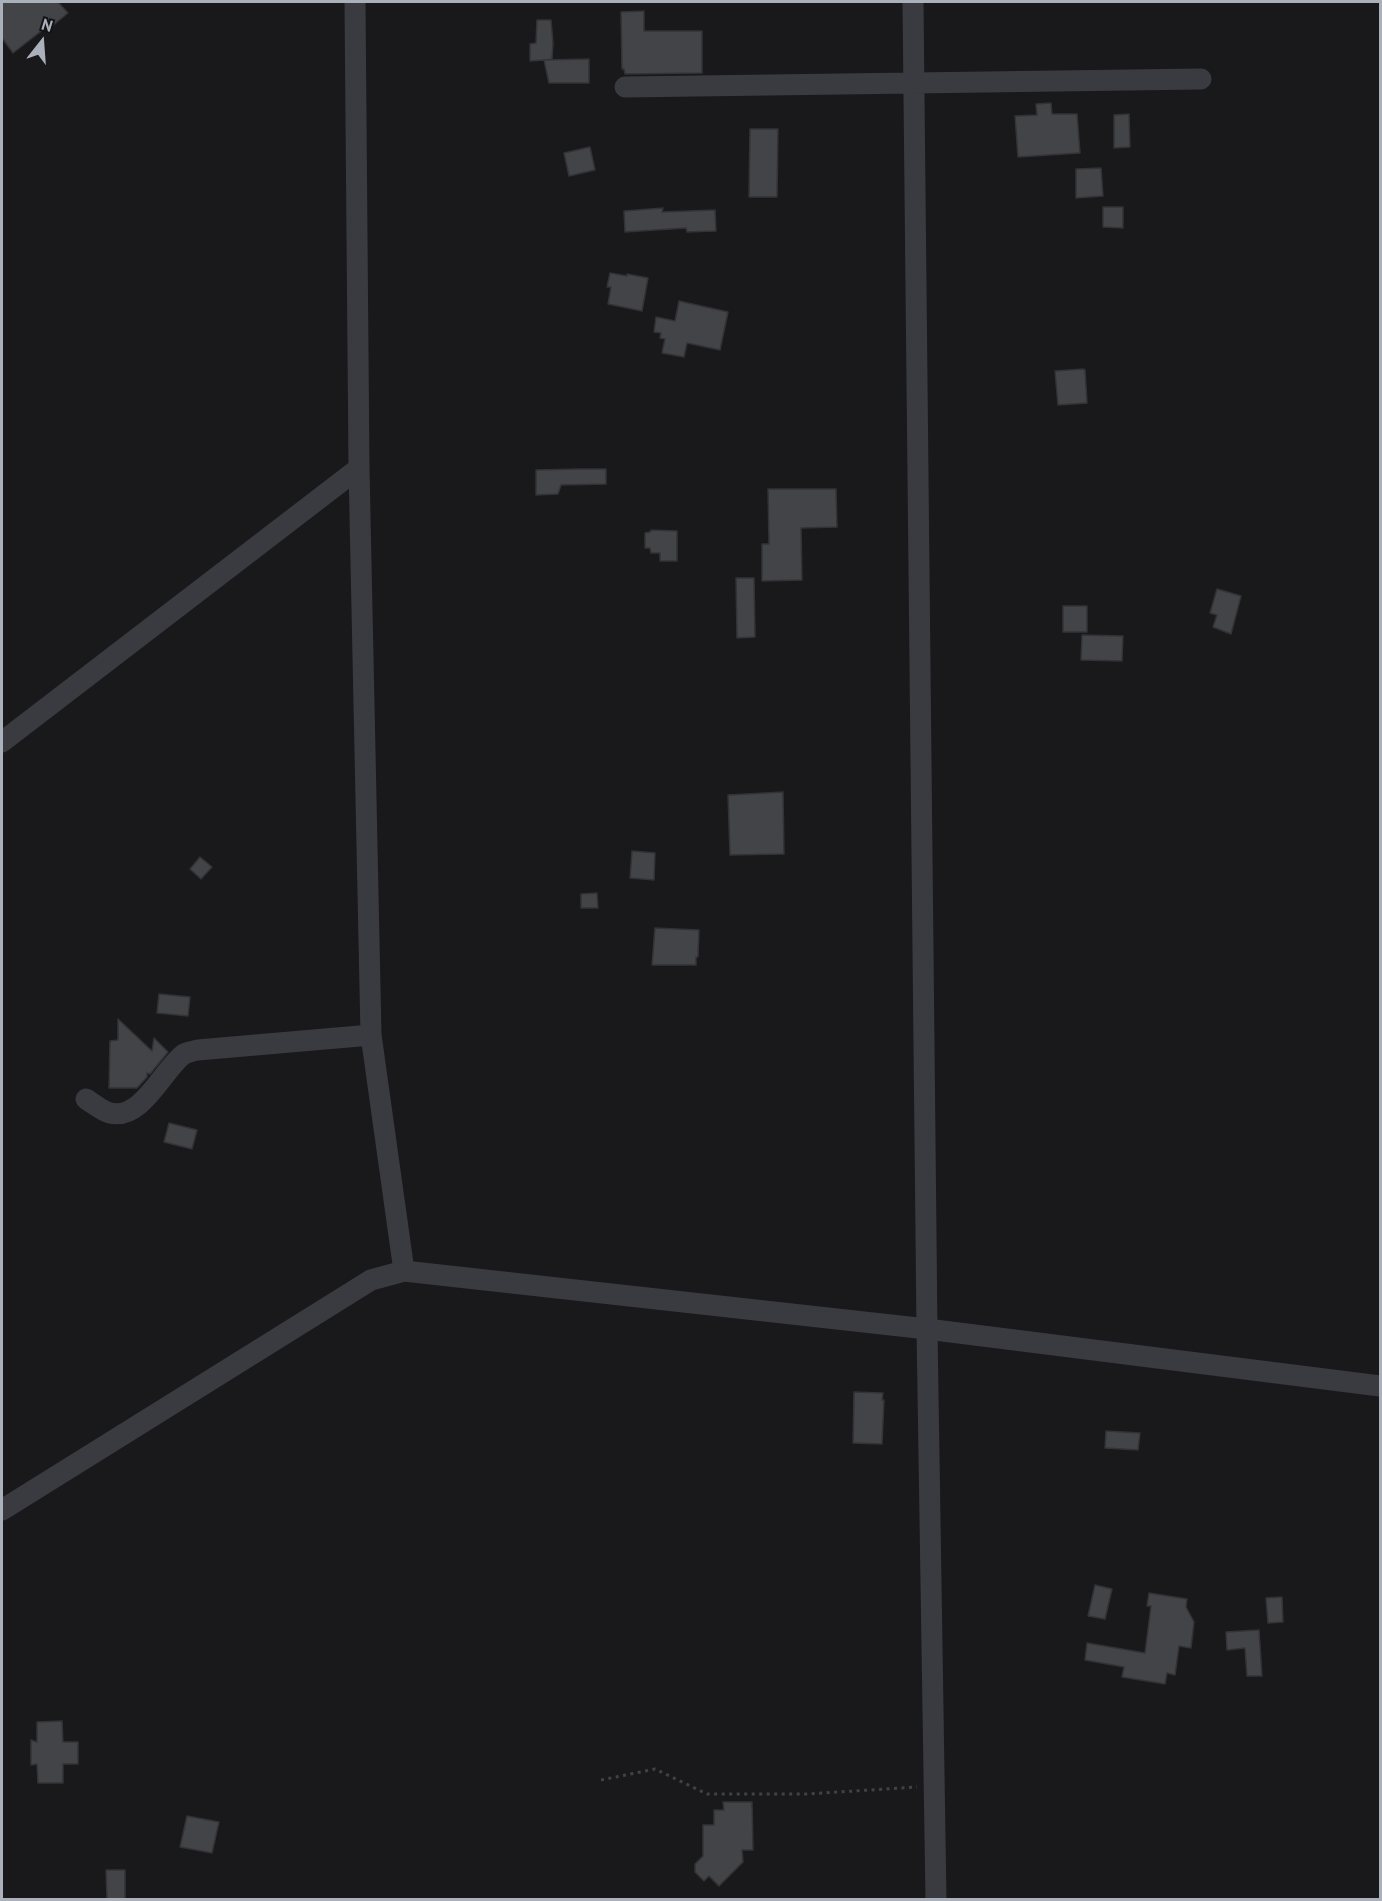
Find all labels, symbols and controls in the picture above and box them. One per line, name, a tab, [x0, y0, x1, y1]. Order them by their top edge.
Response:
north arrow	[12, 12, 72, 72]
text: N	[39, 14, 55, 36]

